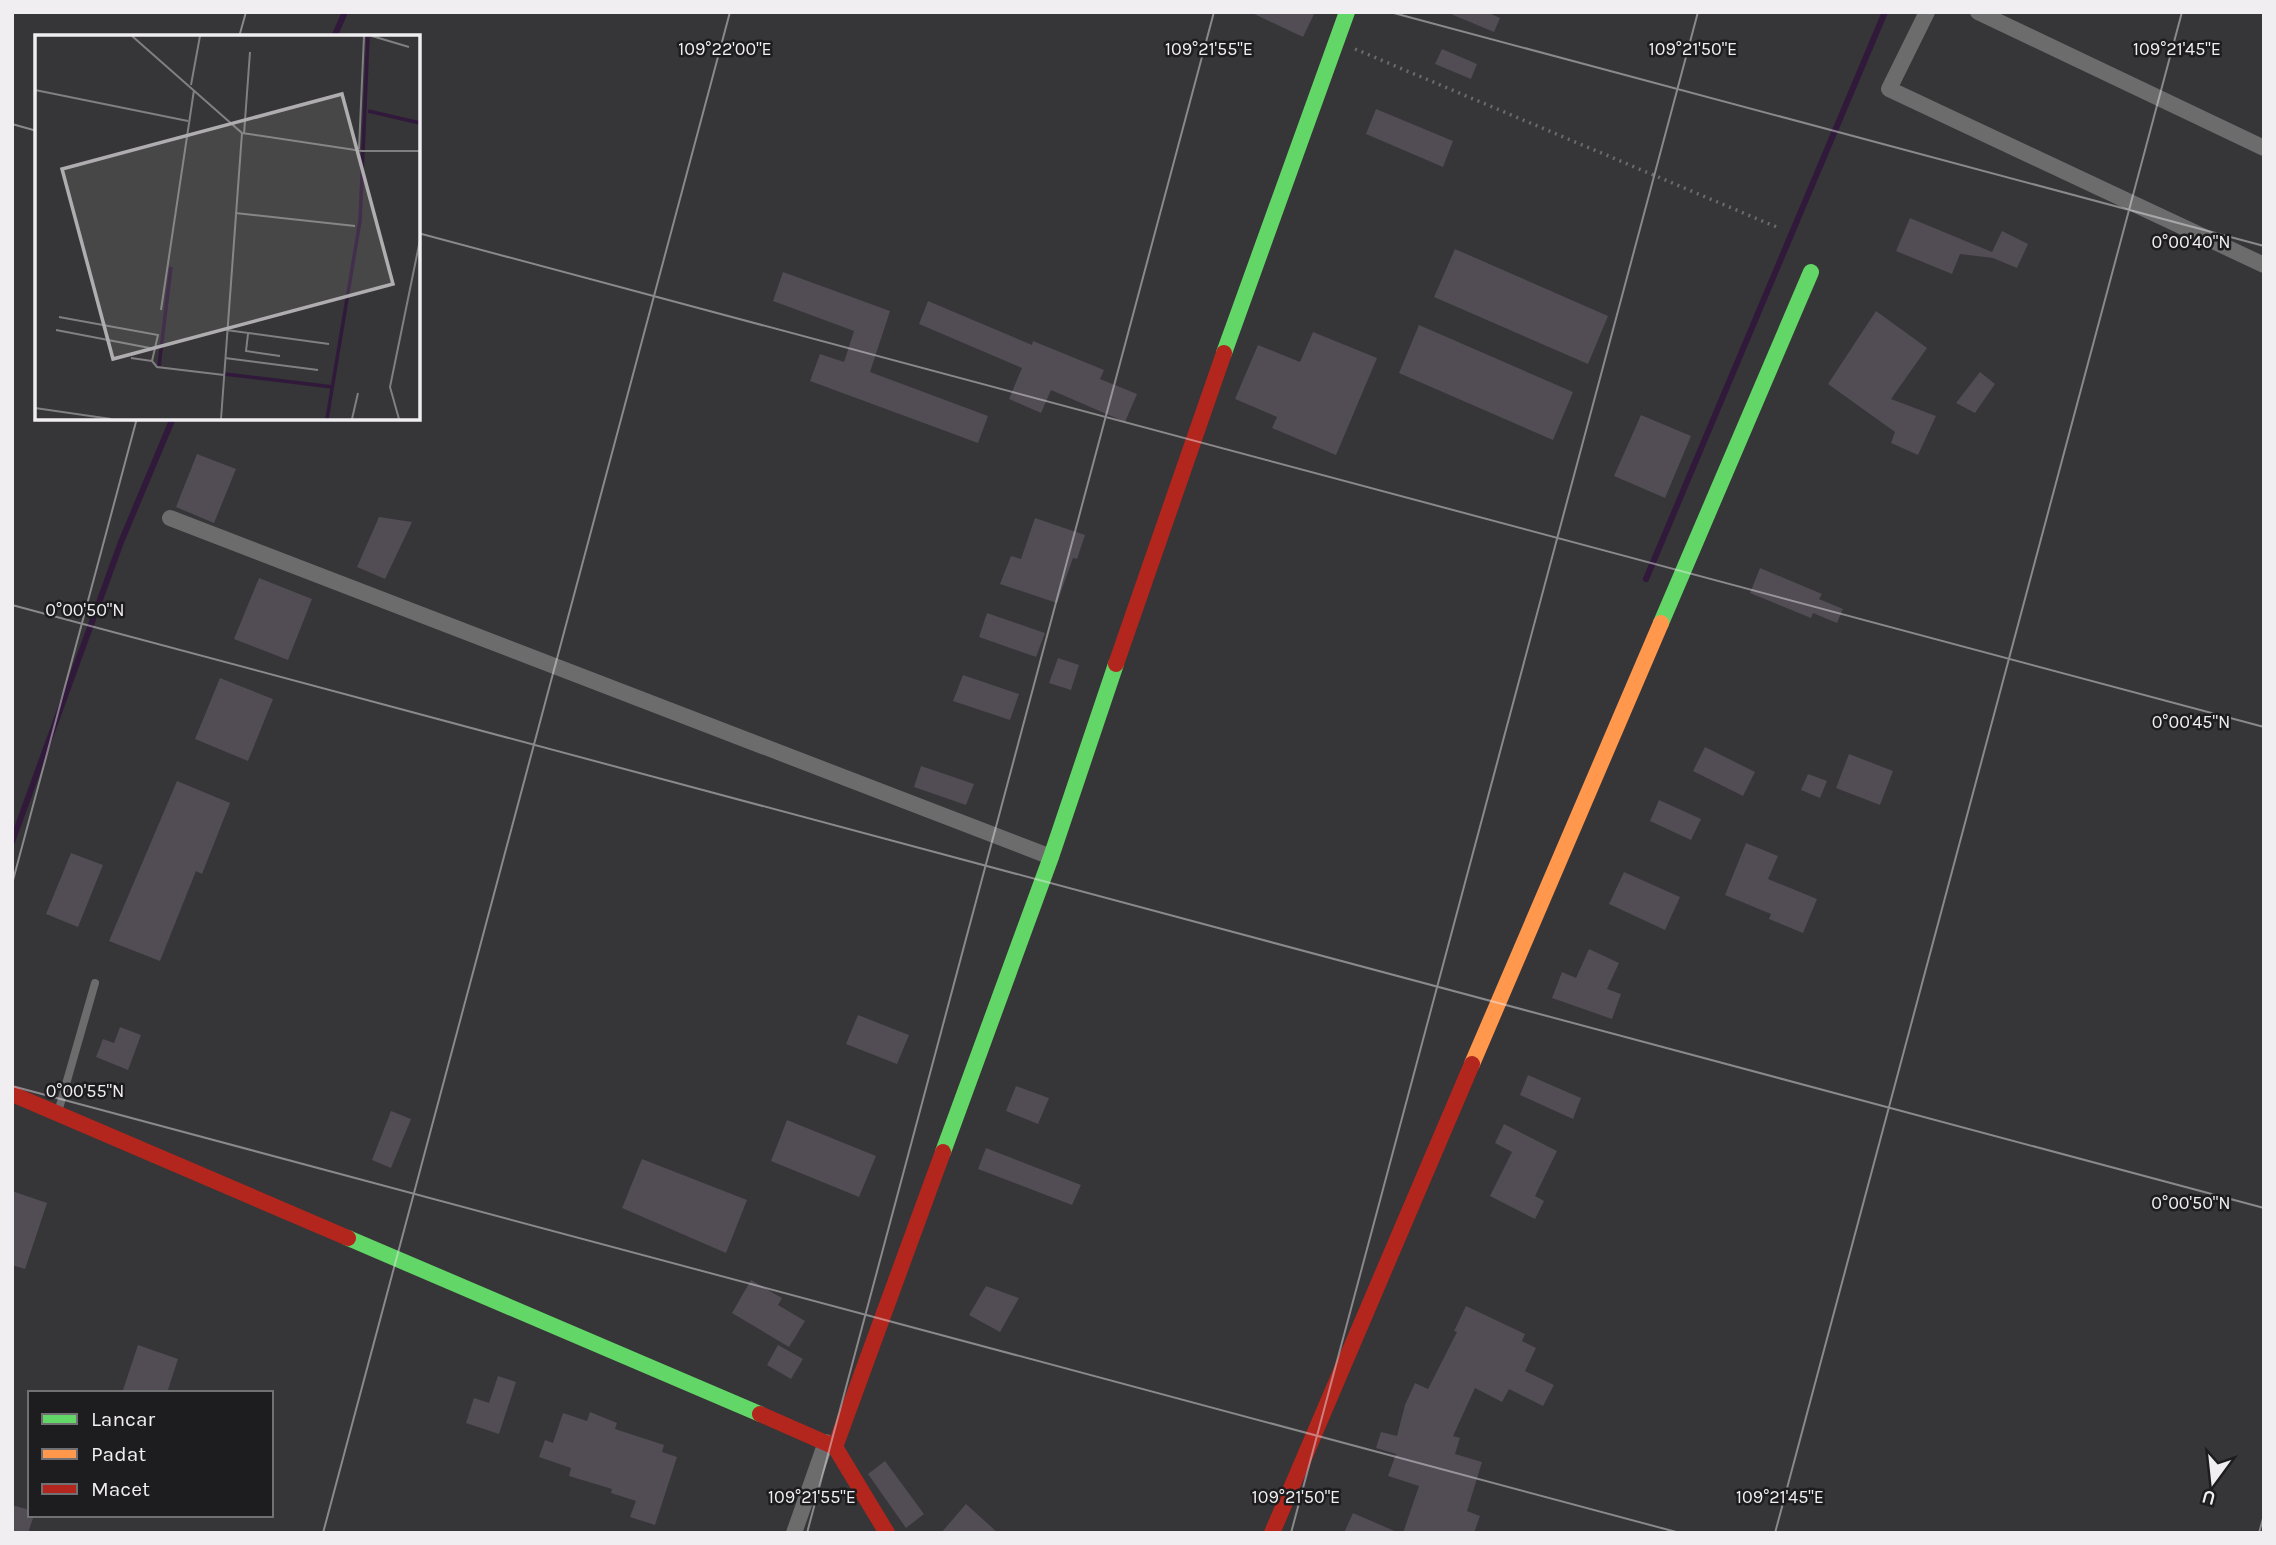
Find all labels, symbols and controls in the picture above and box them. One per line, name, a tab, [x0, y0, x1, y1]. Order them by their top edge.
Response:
inset map	[35, 35, 420, 420]
text: 109°22'00"E	[678, 38, 772, 60]
text: 109°21'55"E	[1165, 38, 1253, 60]
text: 109°21'50"E	[1649, 38, 1737, 60]
text: 109°21'45"E	[2133, 38, 2221, 60]
text: 0°00'40"N	[2151, 231, 2231, 253]
text: 0°00'50"N	[45, 599, 125, 621]
text: 0°00'45"N	[2152, 711, 2230, 733]
text: 0°00'55"N	[46, 1080, 124, 1102]
text: 0°00'50"N	[2151, 1192, 2231, 1214]
legend	[28, 1391, 273, 1517]
text: Lancar	[91, 1407, 155, 1431]
text: Padat	[91, 1442, 146, 1466]
north arrow	[2178, 1447, 2248, 1517]
text: Macet	[91, 1477, 150, 1501]
text: U	[2200, 1485, 2218, 1510]
text: 109°21'55"E	[768, 1486, 856, 1508]
text: 109°21'50"E	[1252, 1486, 1340, 1508]
text: 109°21'45"E	[1736, 1486, 1824, 1508]

